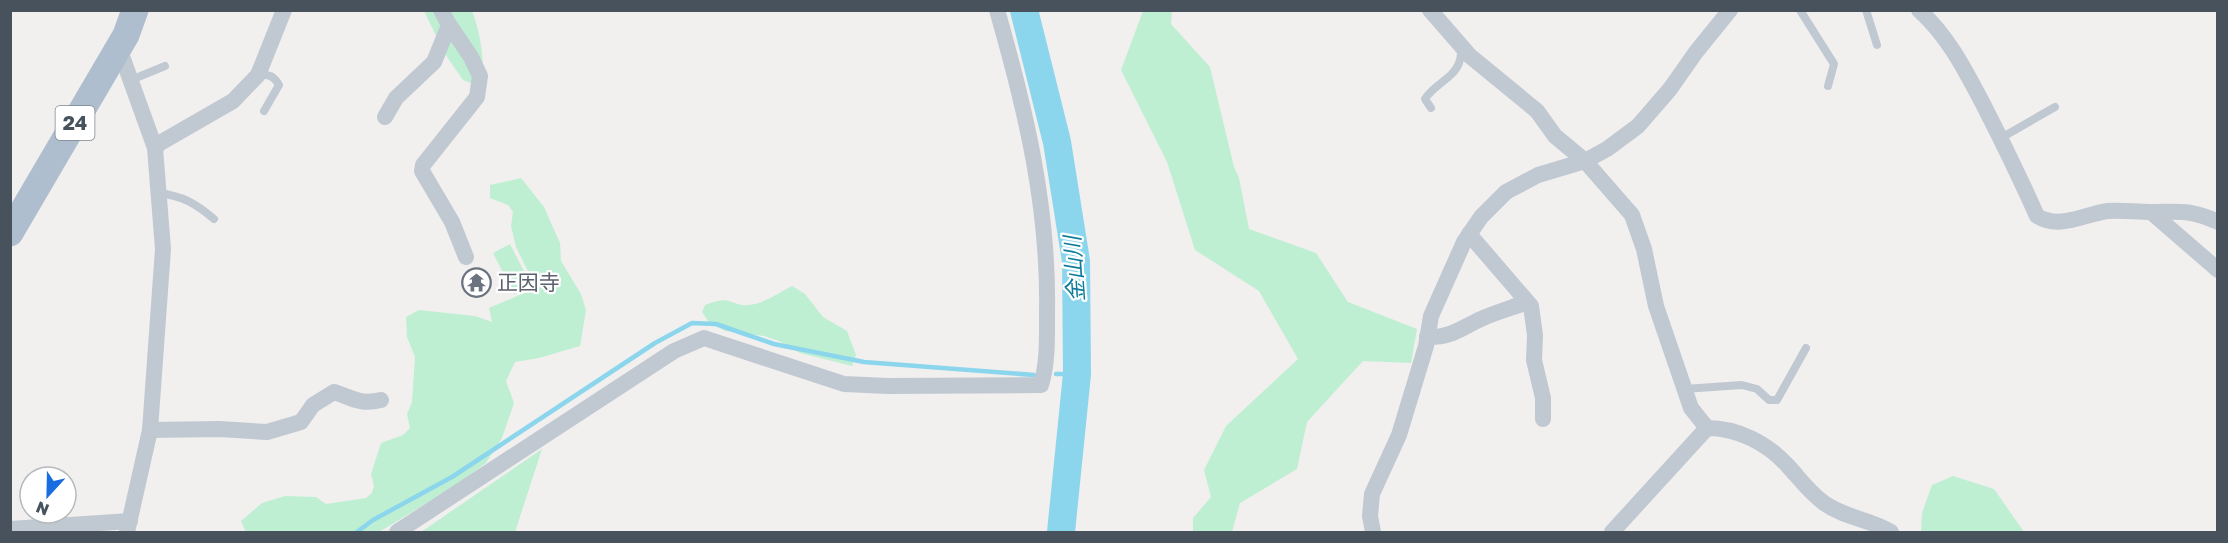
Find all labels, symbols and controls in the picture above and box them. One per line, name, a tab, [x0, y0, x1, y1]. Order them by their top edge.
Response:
road number: 24	[56, 106, 94, 140]
water label: 金山川	[1058, 233, 1089, 303]
temple icon: 正因寺	[460, 267, 492, 299]
place label: 正因寺	[497, 269, 560, 295]
north arrow	[18, 465, 78, 525]
text: N	[33, 497, 52, 520]

